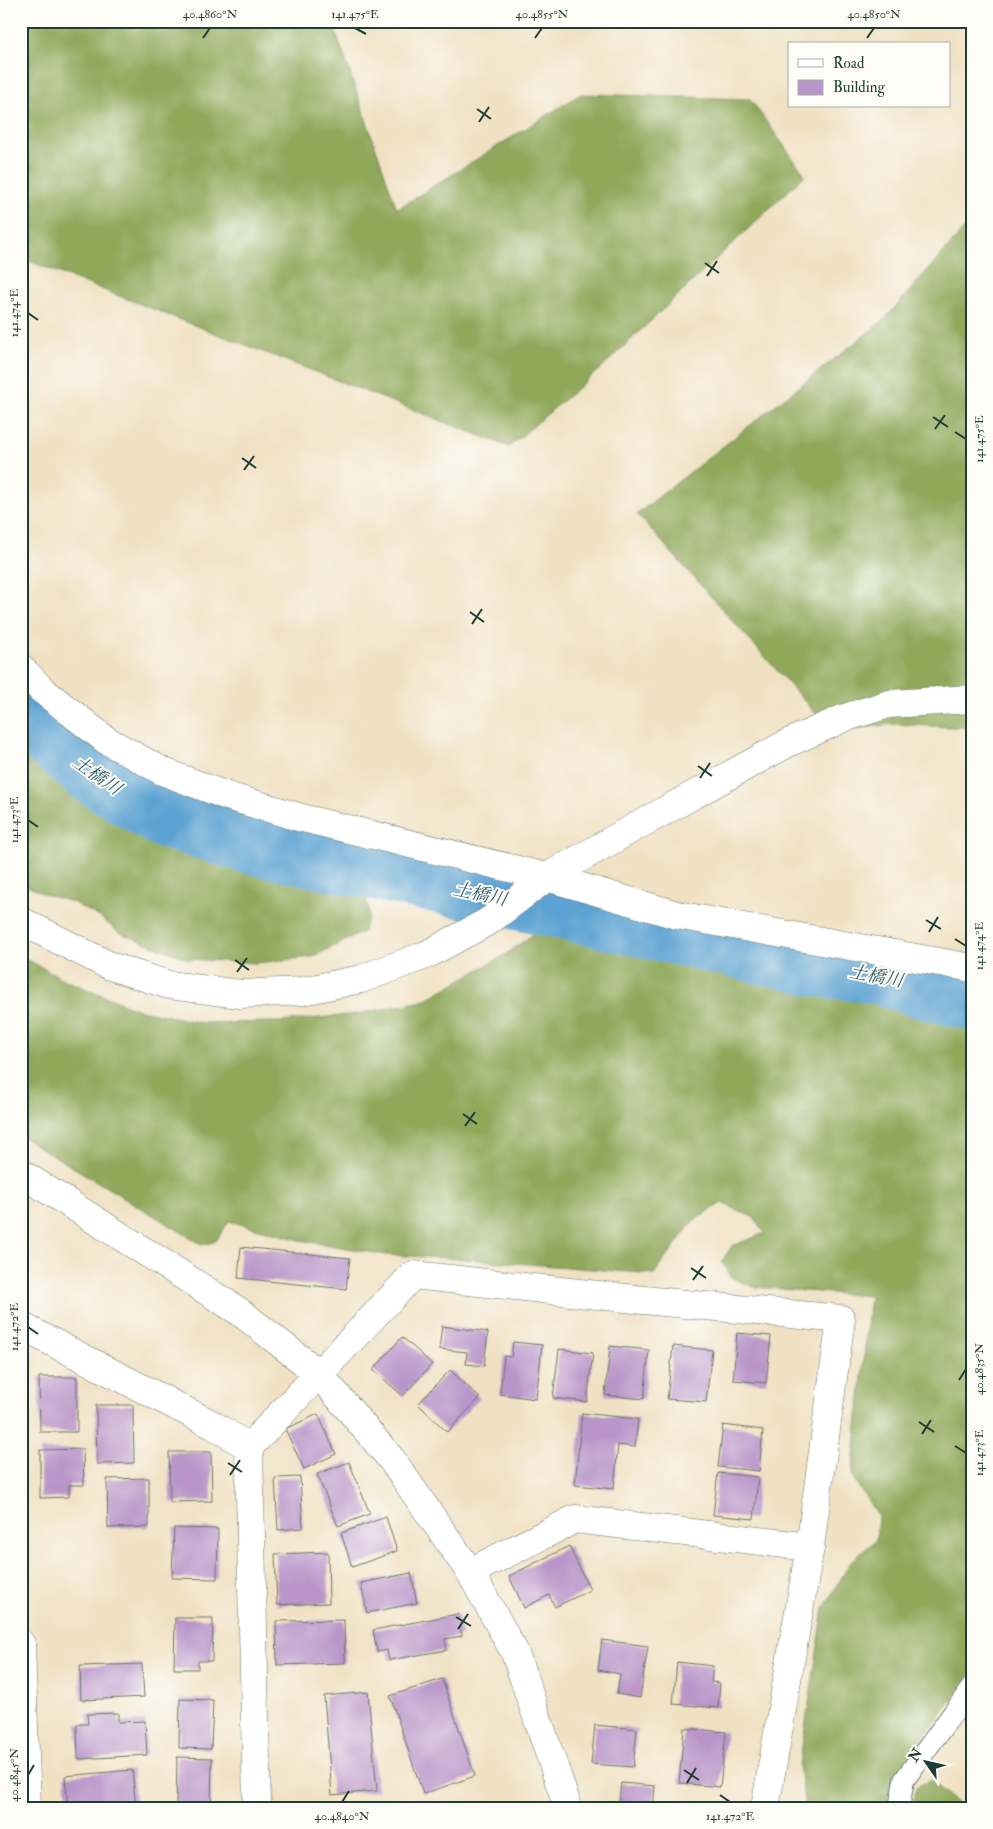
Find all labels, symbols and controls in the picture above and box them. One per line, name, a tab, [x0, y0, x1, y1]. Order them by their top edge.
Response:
text: 40.4860°N	[183, 7, 237, 22]
text: 141.475°E	[331, 7, 379, 22]
text: 40.4855°N	[516, 7, 569, 22]
text: 40.4850°N	[847, 7, 901, 22]
legend	[788, 42, 950, 108]
text: Road	[833, 54, 865, 73]
text: Building	[833, 78, 885, 97]
text: 141.474°E	[7, 289, 22, 337]
text: 141.475°E	[972, 415, 987, 463]
water label: 土橋川	[68, 751, 127, 801]
text: 141.473°E	[7, 796, 22, 843]
water label: 土橋川	[451, 878, 511, 912]
text: 141.474°E	[972, 922, 987, 970]
water label: 土橋川	[847, 960, 907, 993]
text: 141.472°E	[7, 1303, 22, 1351]
text: 40.4835°N	[972, 1343, 987, 1395]
text: 141.473°E	[972, 1429, 987, 1476]
north arrow	[900, 1736, 950, 1786]
text: N	[905, 1745, 926, 1766]
text: 40.4845°N	[7, 1748, 22, 1802]
text: 40.4840°N	[315, 1809, 370, 1824]
text: 141.472°E	[706, 1809, 754, 1824]

